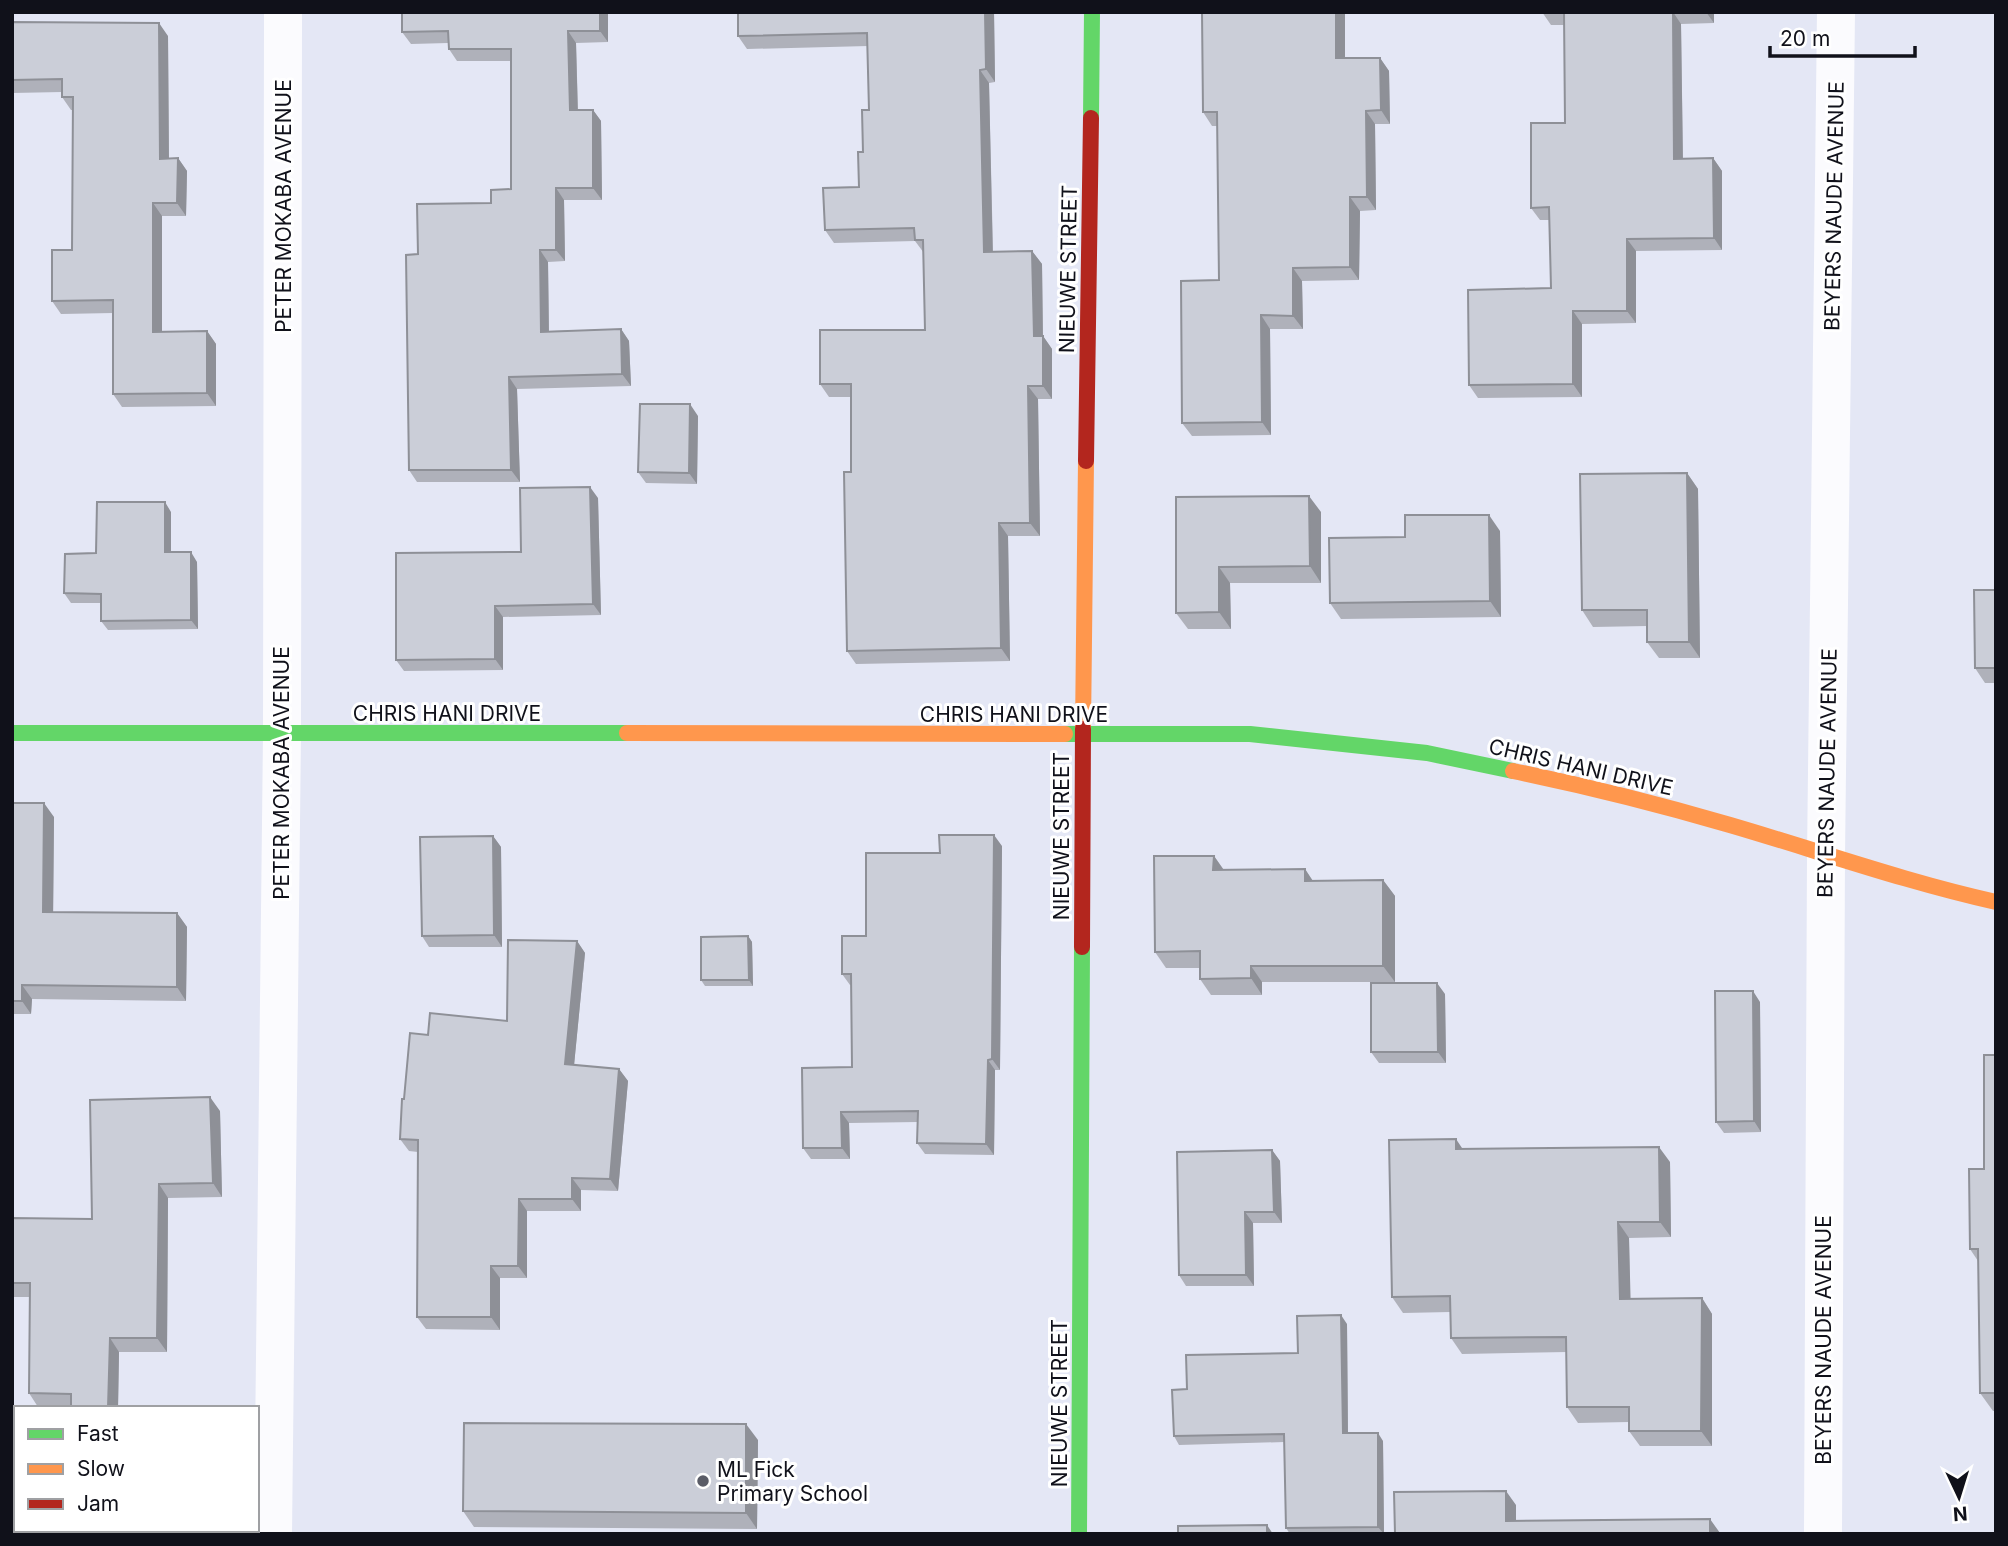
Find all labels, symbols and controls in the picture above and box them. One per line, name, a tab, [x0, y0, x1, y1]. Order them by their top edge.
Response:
scale bar	[1770, 14, 1915, 58]
text: 20 m	[1780, 26, 1830, 51]
street label: PETER MOKABA AVENUE	[271, 79, 296, 333]
street label: BEYERS NAUDE AVENUE	[1819, 81, 1849, 331]
street label: NIEUWE STREET	[1054, 185, 1082, 353]
street label: PETER MOKABA AVENUE	[269, 646, 294, 900]
street label: BEYERS NAUDE AVENUE	[1812, 648, 1842, 898]
street label: CHRIS HANI DRIVE	[353, 701, 541, 726]
street label: CHRIS HANI DRIVE	[920, 702, 1108, 727]
street label: CHRIS HANI DRIVE	[1486, 734, 1676, 800]
street label: NIEUWE STREET	[1049, 752, 1074, 920]
street label: BEYERS NAUDE AVENUE	[1811, 1215, 1836, 1465]
street label: NIEUWE STREET	[1047, 1319, 1072, 1487]
legend	[14, 1406, 259, 1532]
text: Fast	[77, 1421, 119, 1446]
text: Slow	[77, 1456, 125, 1481]
place label: ML Fick Primary School	[717, 1457, 868, 1506]
north arrow	[1924, 1462, 1994, 1532]
marker: ML Fick Primary School	[695, 1473, 711, 1489]
text: Jam	[77, 1491, 119, 1516]
text: N	[1952, 1501, 1968, 1525]

